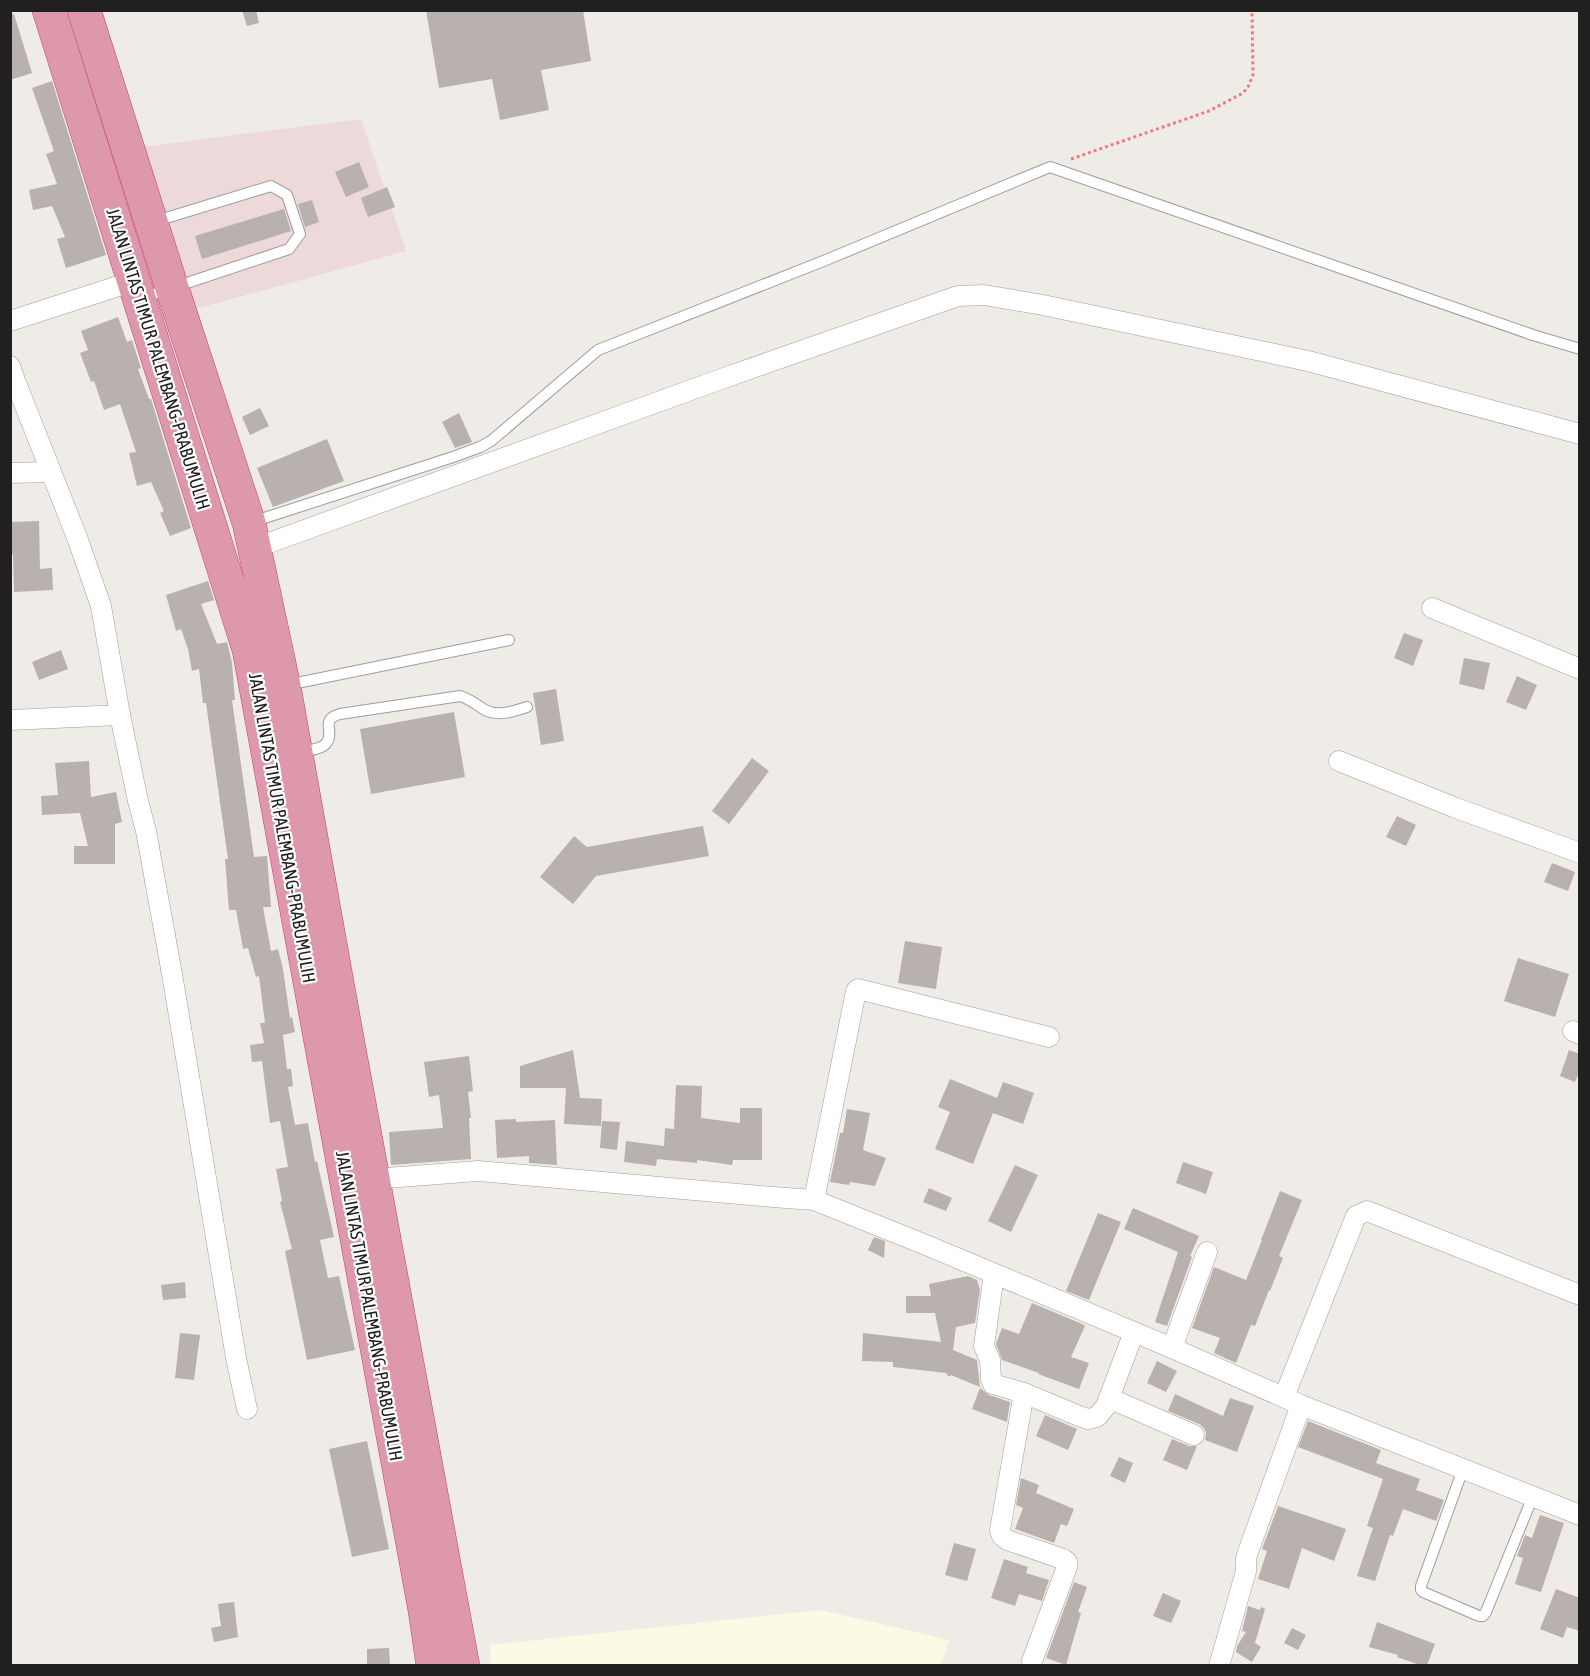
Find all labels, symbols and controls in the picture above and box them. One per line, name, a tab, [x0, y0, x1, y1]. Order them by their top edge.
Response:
street label: JALAN LINTAS TIMUR PALEMBANG-PRABUMULIH	[102, 205, 214, 512]
street label: JALAN LINTAS TIMUR PALEMBANG-PRABUMULIH	[245, 671, 320, 985]
street label: JALAN LINTAS TIMUR PALEMBANG-PRABUMULIH	[332, 1149, 407, 1463]

